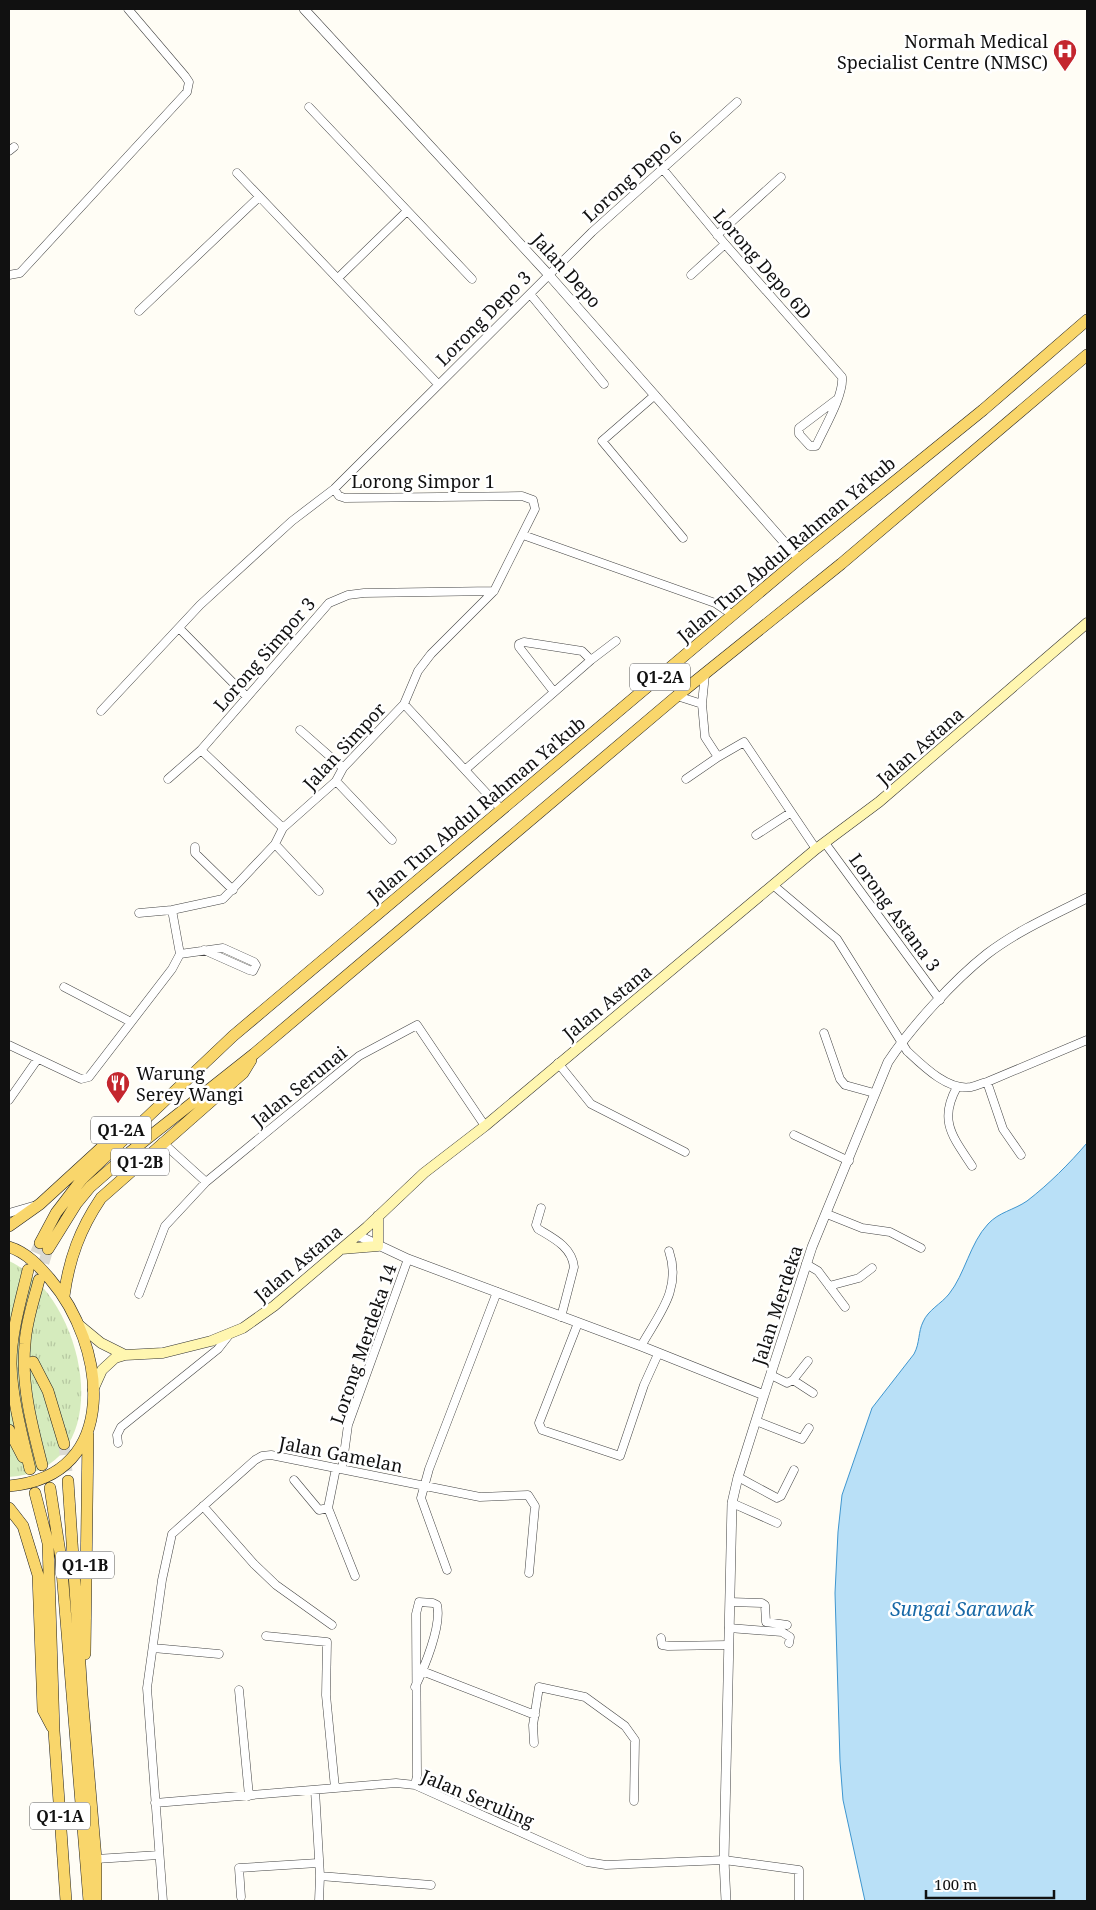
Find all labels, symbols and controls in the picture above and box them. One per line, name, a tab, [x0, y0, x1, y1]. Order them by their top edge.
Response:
place label: Normah Medical Specialist Centre (NMSC)	[837, 29, 1048, 74]
hospital icon: Normah Medical Specialist Centre (NMSC)	[1052, 38, 1078, 72]
street label: Lorong Depo 6	[577, 125, 687, 227]
street label: Lorong Depo 6D	[709, 204, 817, 324]
street label: Jalan Depo	[526, 227, 607, 312]
street label: Lorong Depo 3	[430, 265, 536, 371]
street label: Jalan Tun Abdul Rahman Ya'kub	[671, 451, 900, 648]
street label: Lorong Simpor 1	[351, 469, 495, 493]
street label: Lorong Simpor 3	[208, 592, 320, 716]
road number: Q1-2A	[630, 664, 690, 690]
street label: Jalan Simpor	[297, 697, 391, 796]
street label: Jalan Astana	[871, 702, 968, 791]
street label: Jalan Tun Abdul Rahman Ya'kub	[361, 711, 590, 908]
street label: Lorong Astana 3	[844, 848, 946, 976]
street label: Jalan Astana	[557, 959, 656, 1046]
street label: Jalan Serunai	[246, 1040, 352, 1132]
place label: Warung Serey Wangi	[136, 1061, 243, 1106]
restaurant icon: Warung Serey Wangi	[105, 1070, 131, 1104]
road number: Q1-2A	[91, 1116, 151, 1144]
road number: Q1-2B	[111, 1148, 169, 1176]
street label: Jalan Astana	[248, 1219, 347, 1307]
street label: Jalan Merdeka	[746, 1242, 808, 1369]
street label: Lorong Merdeka 14	[324, 1261, 402, 1427]
street label: Jalan Gamelan	[276, 1430, 405, 1478]
road number: Q1-1B	[56, 1552, 114, 1578]
water label: Sungai Sarawak	[890, 1596, 1035, 1622]
street label: Jalan Seruling	[417, 1763, 538, 1833]
road number: Q1-1A	[30, 1802, 90, 1830]
scale bar	[926, 1868, 1054, 1900]
text: 100 m	[934, 1874, 977, 1894]

